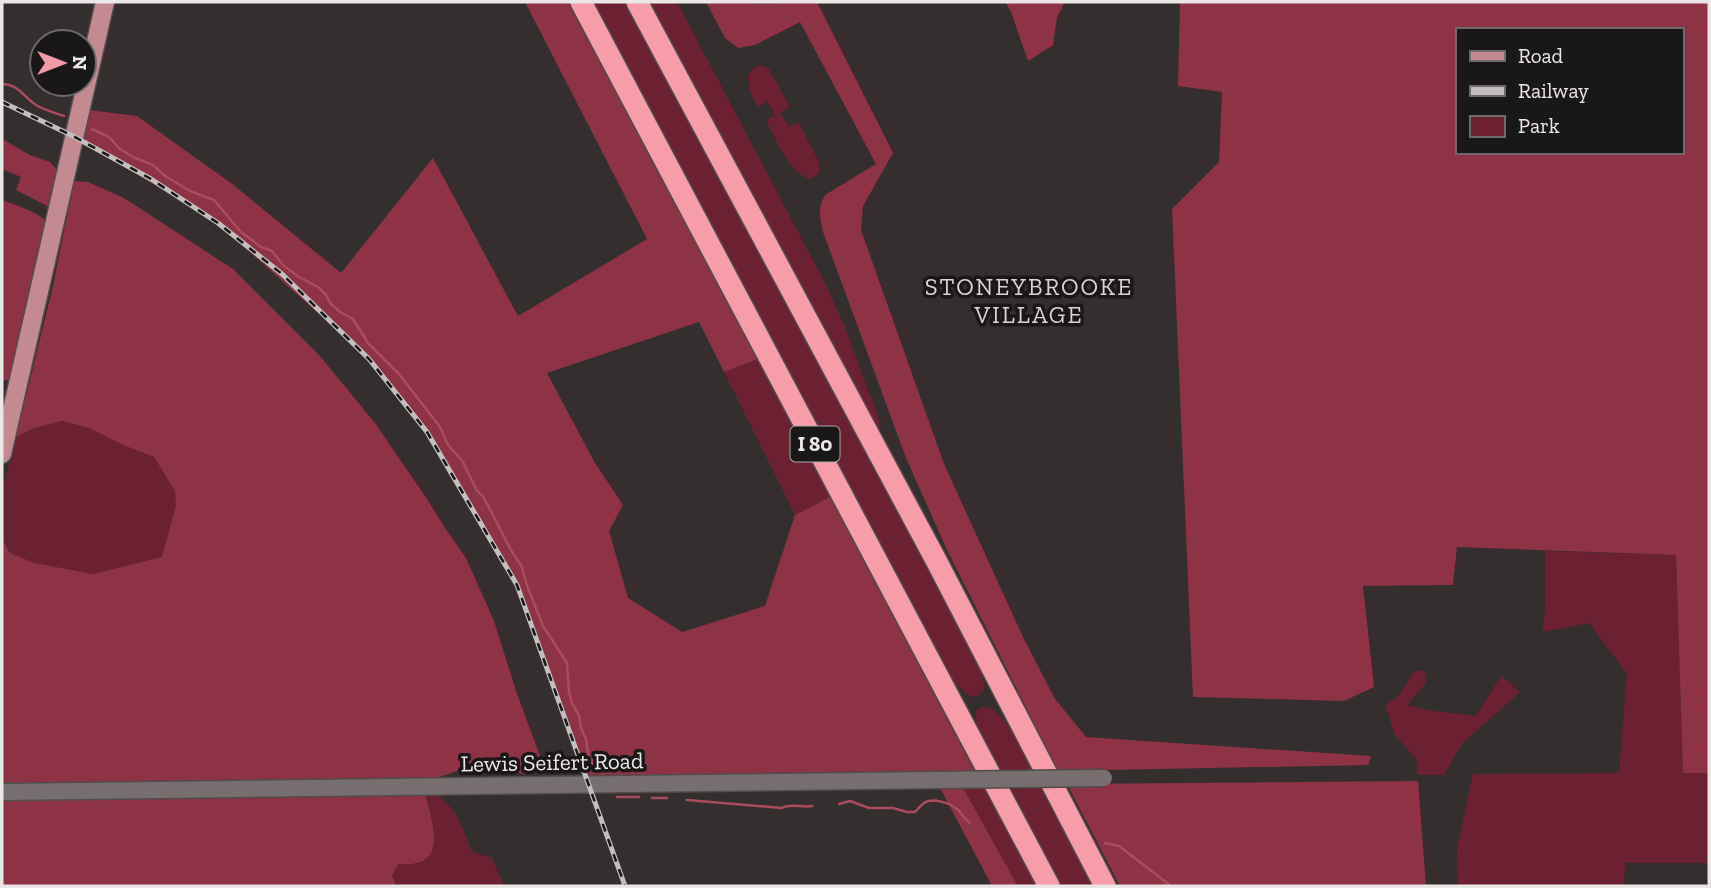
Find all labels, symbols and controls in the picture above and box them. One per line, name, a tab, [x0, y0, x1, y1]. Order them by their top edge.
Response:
north arrow	[28, 28, 98, 98]
legend	[1456, 28, 1683, 154]
text: Road	[1518, 43, 1564, 68]
text: N	[68, 56, 91, 70]
text: Railway	[1518, 78, 1589, 103]
text: Park	[1518, 113, 1560, 138]
district label: STONEYBROOKE VILLAGE	[925, 272, 1133, 329]
road number: I 80	[790, 426, 840, 462]
street label: Lewis Seifert Road	[460, 746, 644, 778]

